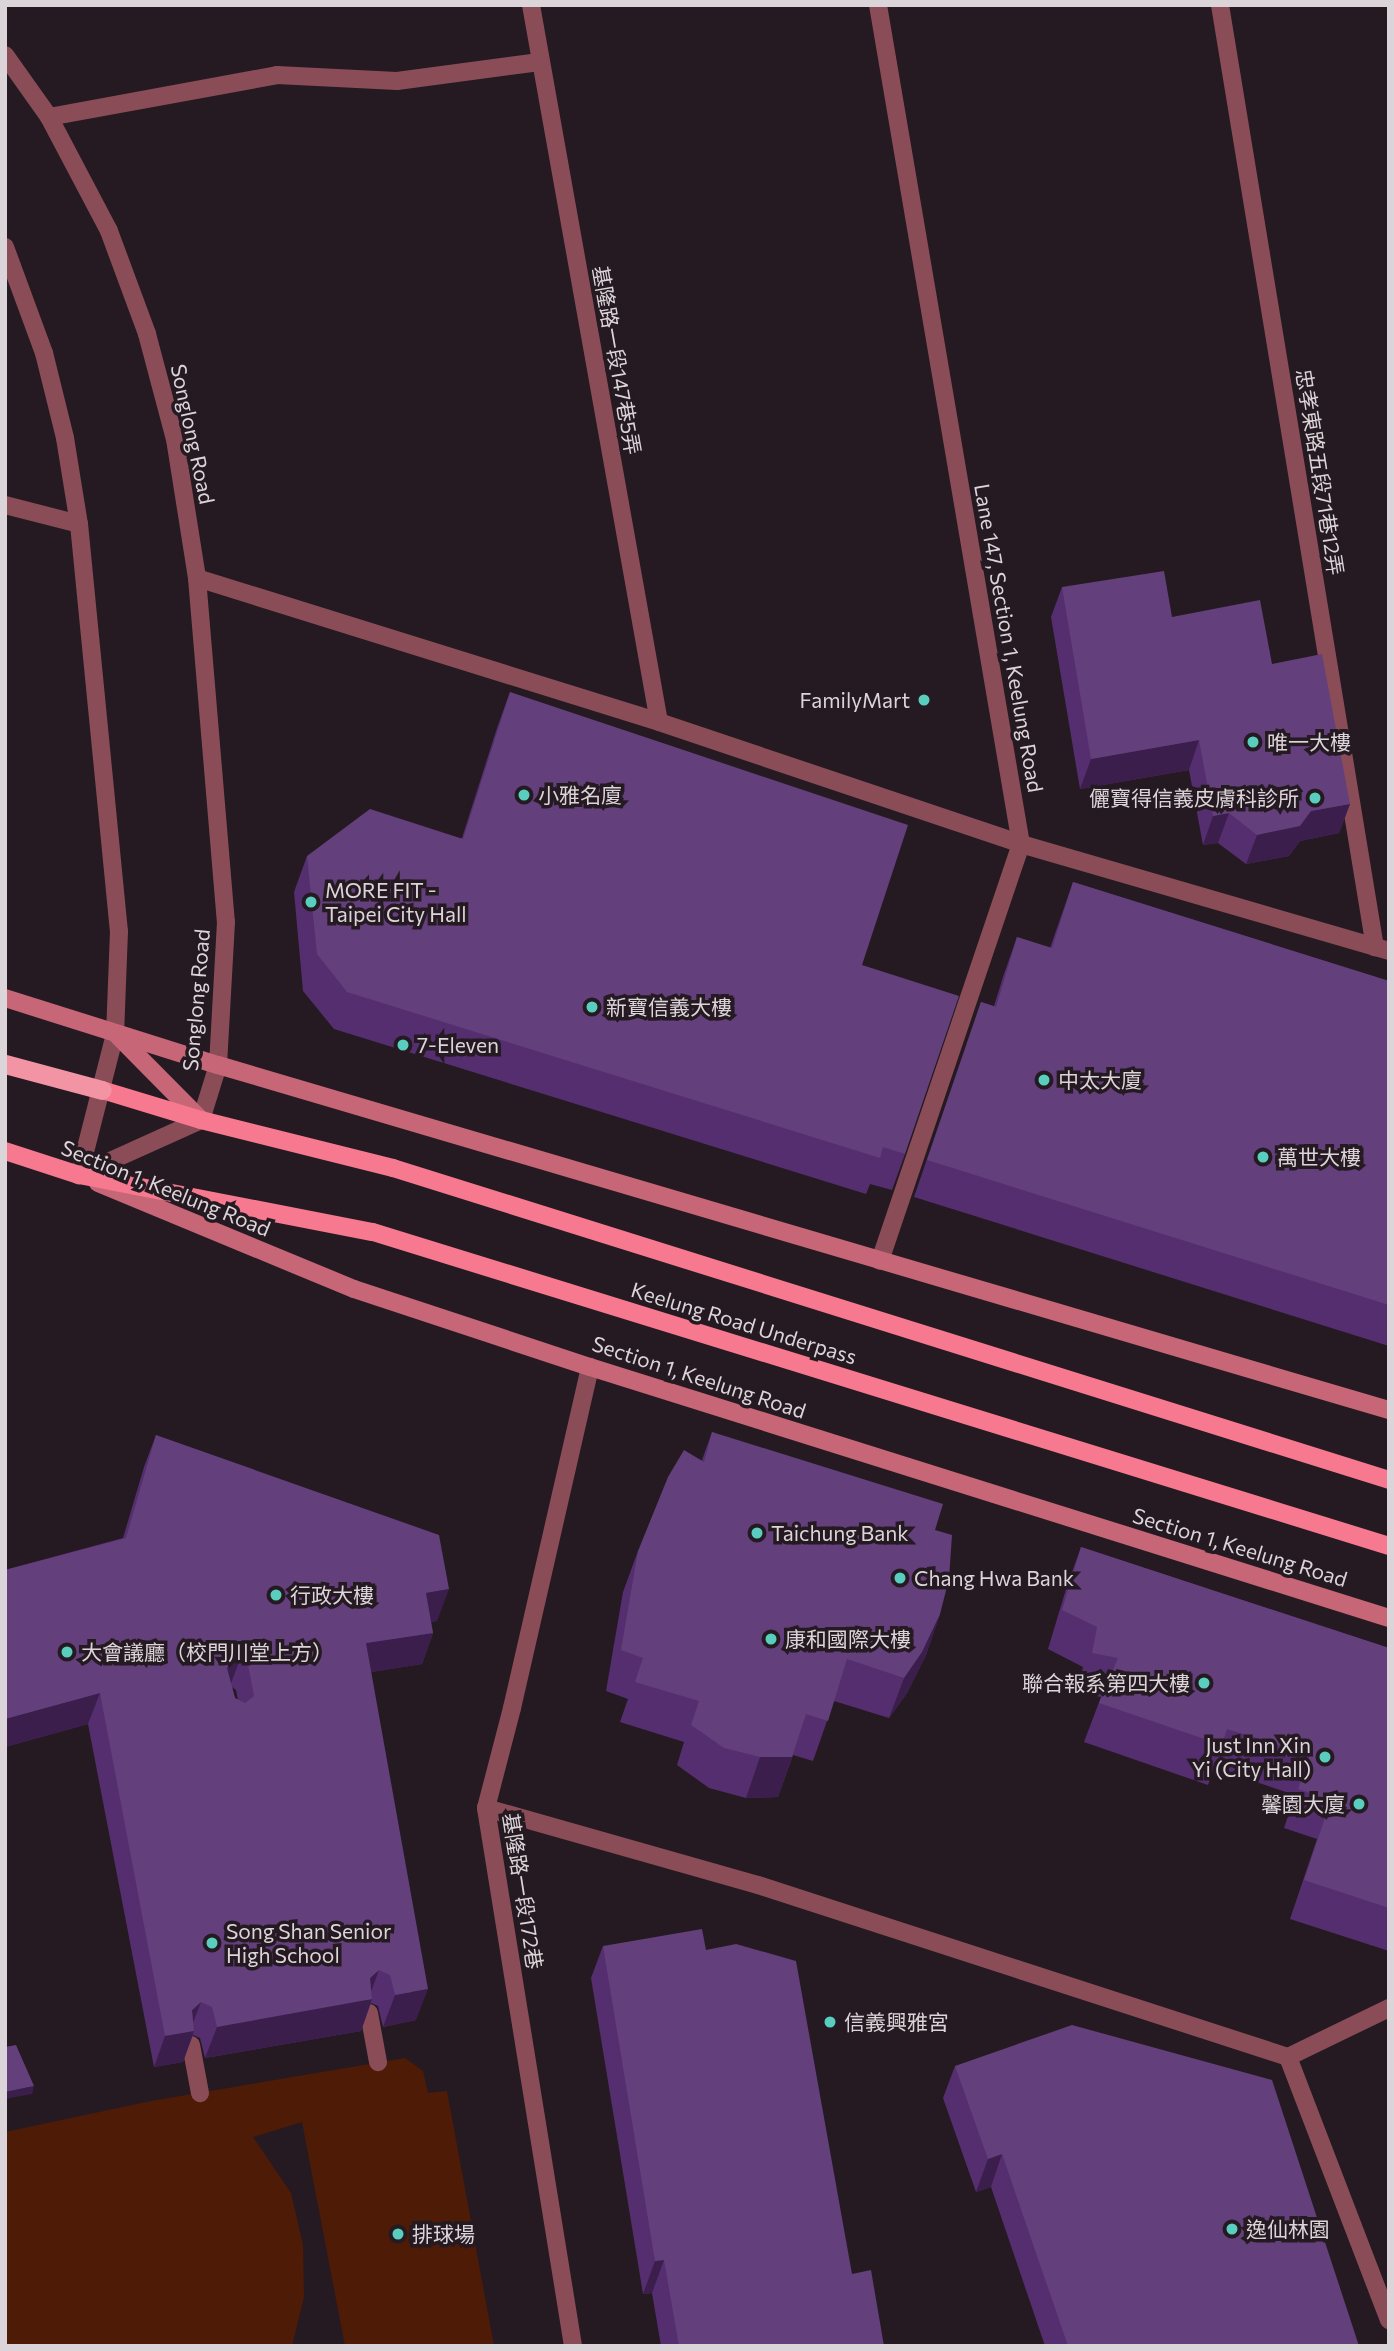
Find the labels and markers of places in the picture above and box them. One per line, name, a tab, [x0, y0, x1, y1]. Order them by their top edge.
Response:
place label: FamilyMart	[800, 687, 910, 713]
marker: FamilyMart	[916, 692, 932, 708]
place label: 唯一大樓	[1267, 729, 1351, 755]
marker: 唯一大樓	[1245, 734, 1261, 750]
place label: 小雅名廈	[538, 782, 622, 808]
place label: 儷寶得信義皮膚科診所	[1089, 785, 1299, 811]
marker: 小雅名廈	[516, 787, 532, 803]
marker: 儷寶得信義皮膚科診所	[1305, 788, 1325, 808]
place label: MORE FIT - Taipei City Hall	[325, 877, 467, 927]
marker: MORE FIT - Taipei City Hall	[303, 894, 319, 910]
place label: 新寶信義大樓	[606, 994, 732, 1020]
marker: 新寶信義大樓	[584, 999, 600, 1015]
place label: 7-Eleven	[417, 1032, 499, 1058]
marker: 7-Eleven	[395, 1037, 411, 1053]
place label: 中太大廈	[1058, 1067, 1142, 1093]
marker: 中太大廈	[1036, 1072, 1052, 1088]
place label: 萬世大樓	[1277, 1144, 1361, 1170]
marker: 萬世大樓	[1255, 1149, 1271, 1165]
place label: Taichung Bank	[771, 1520, 909, 1546]
marker: Taichung Bank	[749, 1525, 765, 1541]
place label: Chang Hwa Bank	[914, 1565, 1074, 1591]
marker: Chang Hwa Bank	[892, 1570, 908, 1586]
place label: 行政大樓	[290, 1582, 374, 1608]
marker: 行政大樓	[268, 1587, 284, 1603]
place label: 康和國際大樓	[785, 1626, 911, 1652]
marker: 康和國際大樓	[763, 1631, 779, 1647]
place label: 大會議廳（校門川堂上方）	[81, 1639, 333, 1665]
marker: 大會議廳（校門川堂上方）	[59, 1644, 75, 1660]
place label: 聯合報系第四大樓	[1022, 1670, 1190, 1696]
marker: 聯合報系第四大樓	[1196, 1675, 1212, 1691]
place label: Just Inn Xin Yi (City Hall)	[1192, 1732, 1311, 1782]
marker: Just Inn Xin Yi (City Hall)	[1317, 1749, 1333, 1765]
place label: 馨園大廈	[1261, 1791, 1345, 1817]
marker: 馨園大廈	[1351, 1796, 1367, 1812]
place label: Song Shan Senior High School	[226, 1918, 391, 1968]
marker: Song Shan Senior High School	[204, 1935, 220, 1951]
place label: 信義興雅宮	[844, 2009, 949, 2035]
marker: 信義興雅宮	[822, 2014, 838, 2030]
place label: 逸仙林園	[1246, 2216, 1330, 2242]
place label: 排球場	[412, 2221, 475, 2247]
marker: 逸仙林園	[1224, 2221, 1240, 2237]
marker: 排球場	[390, 2226, 406, 2242]

